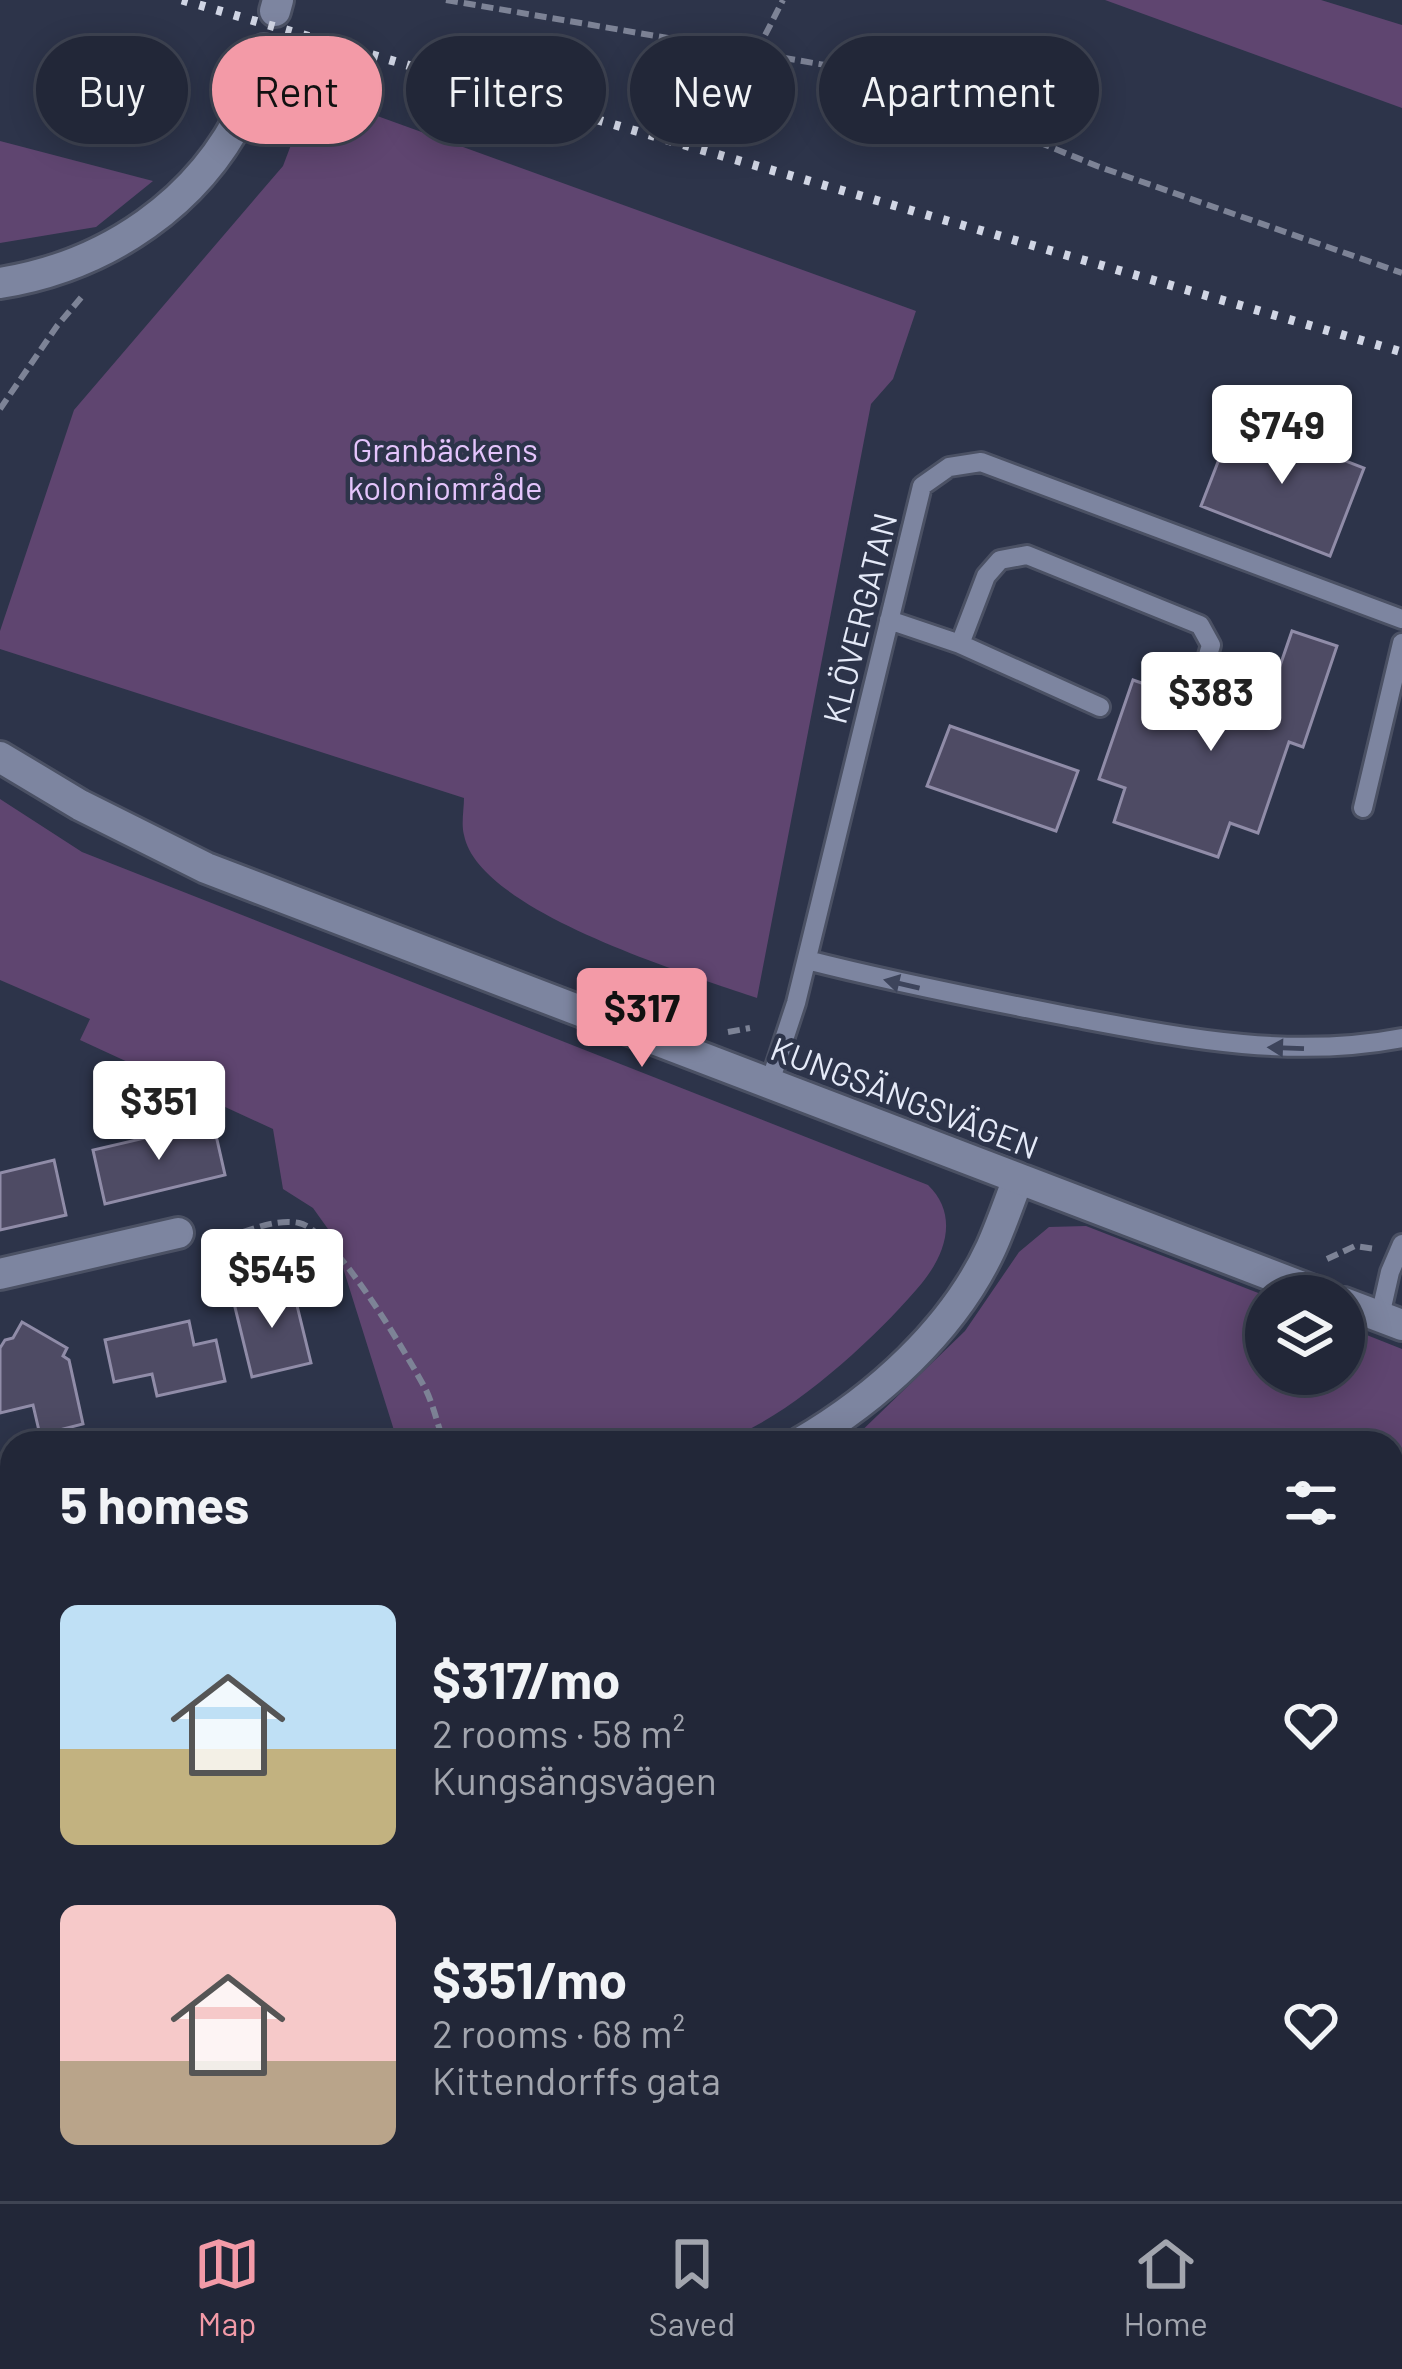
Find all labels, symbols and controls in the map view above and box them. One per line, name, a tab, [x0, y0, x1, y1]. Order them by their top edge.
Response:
chip: Buy	[36, 36, 188, 144]
chip: Rent	[212, 36, 382, 144]
chip: Filters	[406, 36, 606, 144]
chip: New	[630, 36, 795, 144]
chip: Apartment	[819, 36, 1099, 144]
pin: $749	[1211, 385, 1353, 487]
text: $749	[1239, 400, 1325, 447]
park label: Granbäckens koloniområde	[347, 429, 543, 507]
street label: KLÖVERGATAN	[814, 509, 904, 727]
pin: $383	[1140, 652, 1282, 754]
text: $383	[1168, 667, 1254, 714]
pin: $317	[571, 968, 713, 1070]
one-way arrow	[883, 974, 920, 993]
text: $317	[604, 983, 680, 1030]
street label: KUNGSÄNGSVÄGEN	[766, 1028, 1044, 1166]
one-way arrow	[1266, 1039, 1304, 1058]
pin: $351	[88, 1061, 230, 1163]
text: $351	[120, 1076, 198, 1123]
pin: $545	[201, 1229, 343, 1331]
text: $545	[228, 1244, 316, 1291]
map controls	[1245, 1275, 1365, 1395]
button: layers	[1245, 1275, 1365, 1395]
icon: filters	[1278, 1470, 1344, 1536]
text: 5 homes	[60, 1473, 249, 1534]
text: $317/mo	[432, 1648, 620, 1709]
icon: home	[156, 1653, 300, 1797]
icon: heart	[1278, 1692, 1344, 1758]
text: 2 rooms · 58 m²	[432, 1709, 685, 1756]
text: Kungsängsvägen	[432, 1756, 717, 1803]
text: $351/mo	[432, 1948, 627, 2009]
icon: home	[156, 1953, 300, 2097]
icon: heart	[1278, 1992, 1344, 2058]
text: 2 rooms · 68 m²	[432, 2009, 685, 2056]
text: Kittendorffs gata	[432, 2056, 721, 2103]
tab: Map	[194, 2231, 260, 2343]
tab: Saved	[649, 2231, 735, 2343]
tab: Home	[1124, 2231, 1208, 2343]

